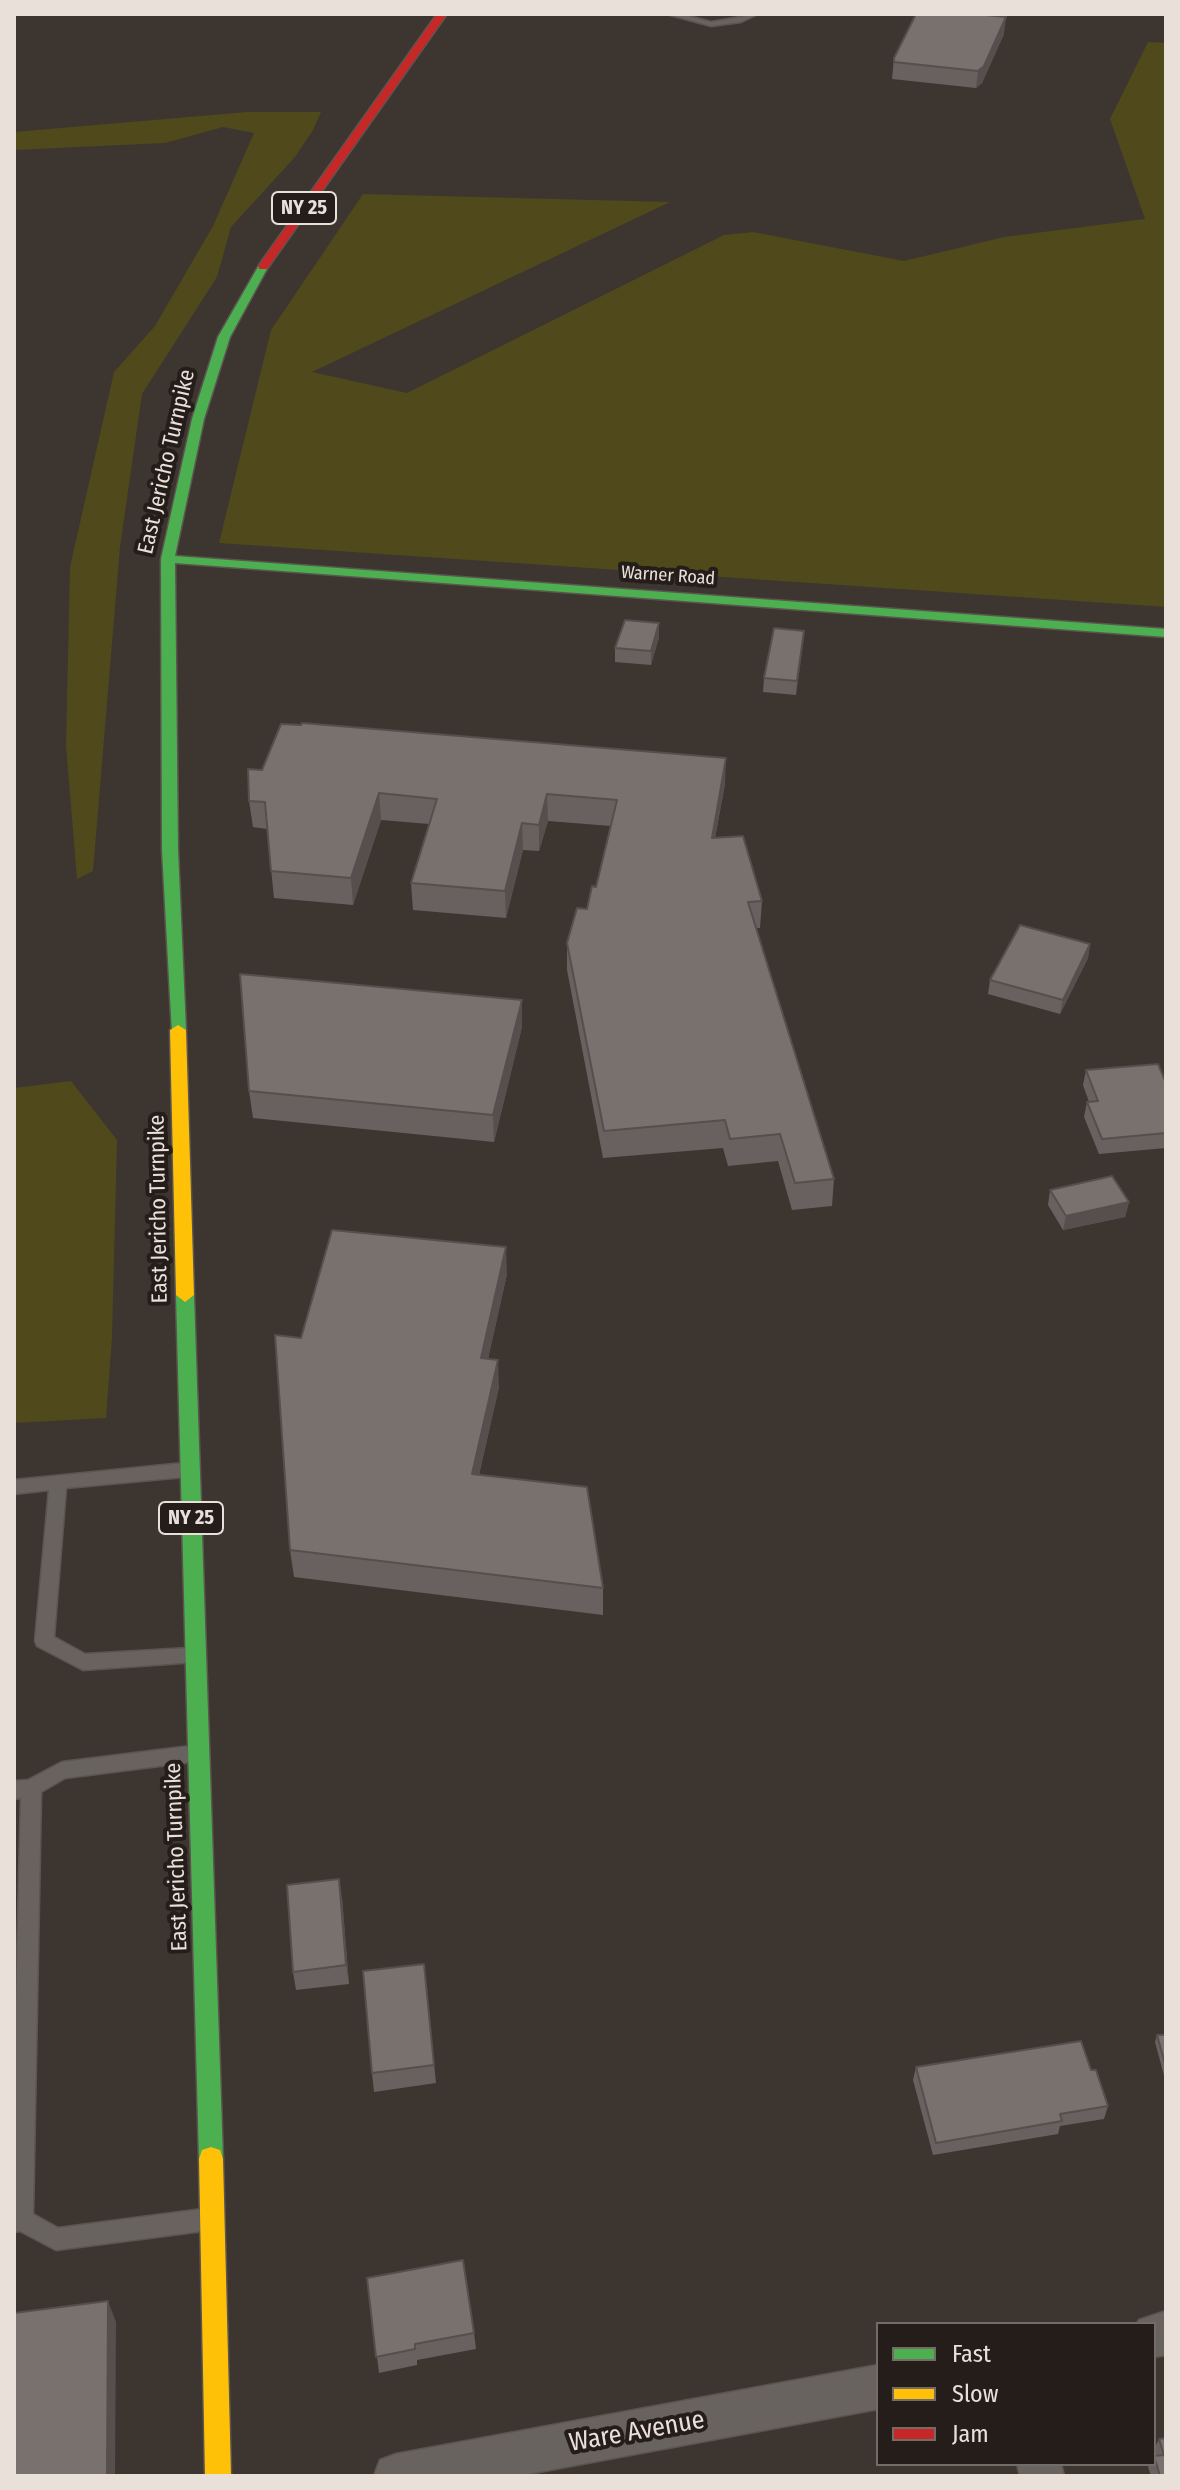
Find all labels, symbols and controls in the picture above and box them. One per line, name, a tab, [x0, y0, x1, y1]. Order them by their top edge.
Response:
road number: NY 25	[272, 192, 336, 224]
street label: East Jericho Turnpike	[133, 367, 201, 557]
street label: Warner Road	[620, 562, 716, 590]
street label: East Jericho Turnpike	[144, 1115, 174, 1303]
road number: NY 25	[159, 1502, 223, 1534]
street label: East Jericho Turnpike	[161, 1762, 193, 1952]
legend	[876, 2322, 1156, 2466]
text: Fast	[952, 2340, 991, 2368]
text: Slow	[952, 2380, 998, 2408]
street label: Ware Avenue	[567, 2405, 707, 2459]
text: Jam	[952, 2420, 989, 2448]

